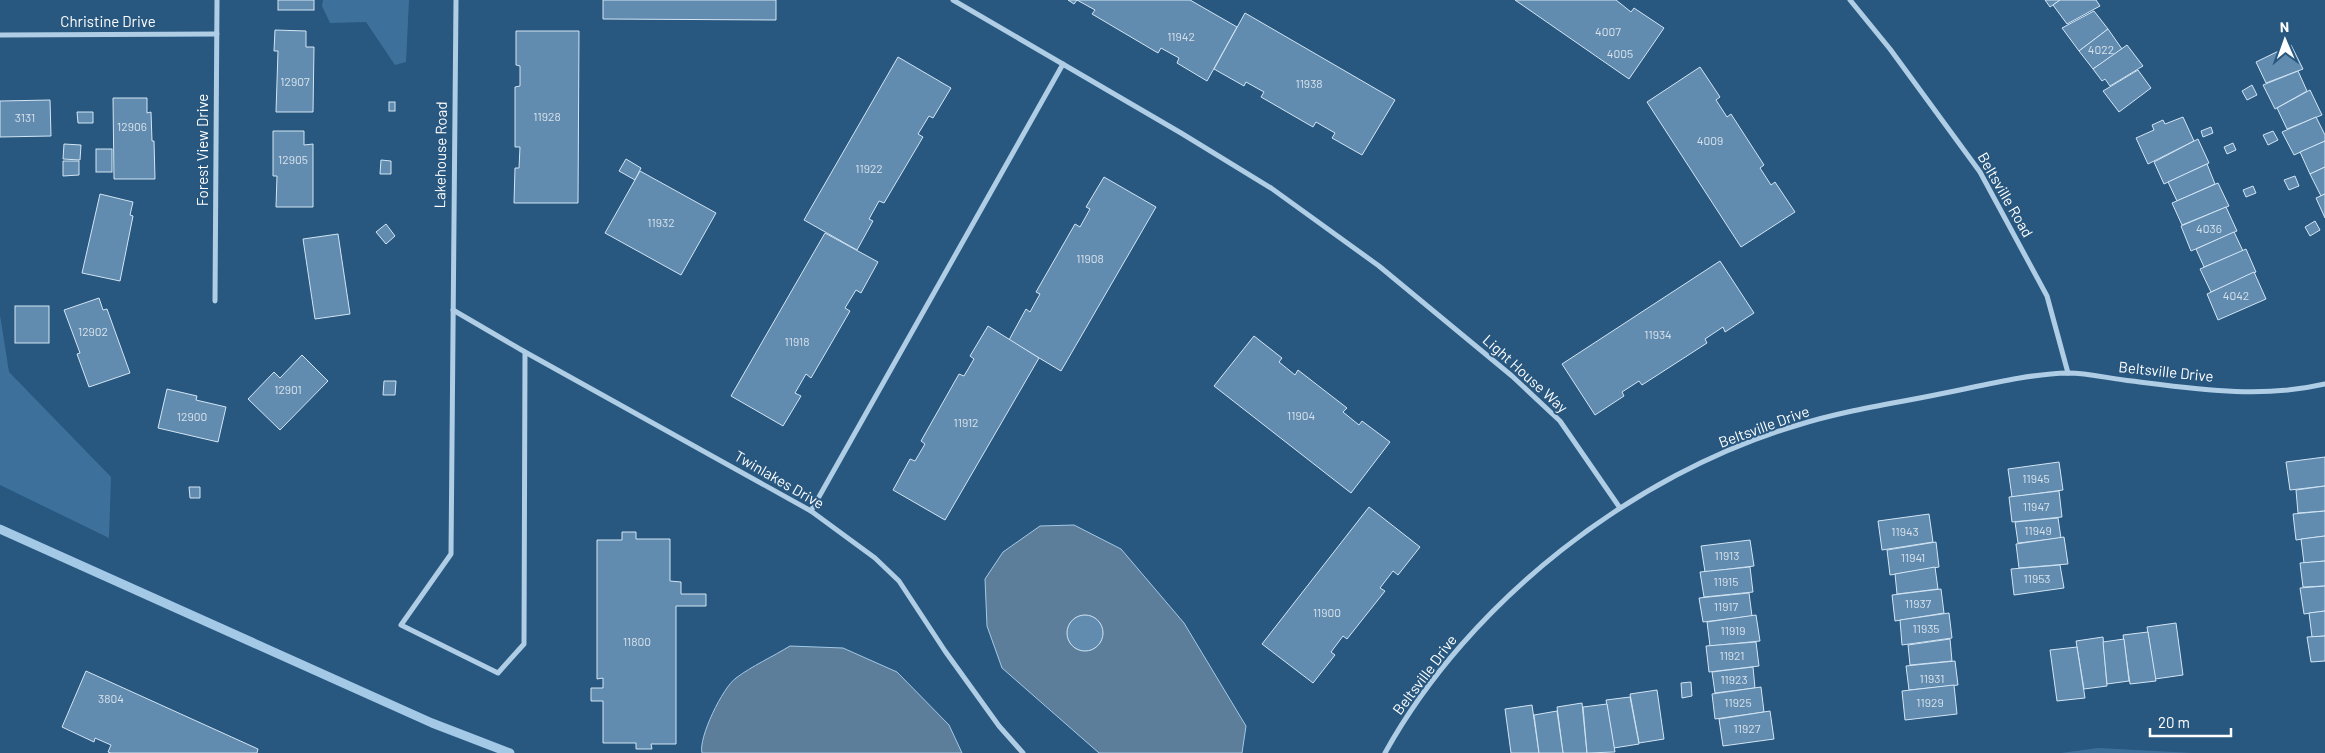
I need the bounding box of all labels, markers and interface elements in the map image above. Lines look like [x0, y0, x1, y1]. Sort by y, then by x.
street label: Christine Drive [60, 12, 156, 30]
north arrow [2260, 15, 2310, 65]
text: N [2280, 18, 2289, 35]
house number: 4007 [1595, 24, 1621, 38]
house number: 11942 [1167, 29, 1195, 43]
house number: 4022 [2088, 42, 2114, 56]
house number: 4005 [1607, 46, 1633, 60]
house number: 12907 [280, 74, 310, 88]
house number: 11938 [1295, 76, 1323, 90]
street label: Forest View Drive [193, 94, 211, 206]
street label: Lakehouse Road [430, 101, 450, 209]
house number: 11928 [533, 109, 561, 123]
house number: 3131 [15, 110, 35, 124]
house number: 12906 [117, 119, 147, 133]
house number: 4009 [1697, 133, 1723, 147]
street label: Beltsville Road [1974, 149, 2037, 240]
house number: 12905 [278, 152, 308, 166]
house number: 11922 [855, 161, 883, 175]
house number: 11932 [647, 215, 675, 229]
house number: 4036 [2196, 221, 2222, 235]
house number: 11908 [1076, 251, 1104, 265]
house number: 4042 [2223, 288, 2249, 302]
house number: 12902 [78, 324, 108, 338]
house number: 11934 [1644, 327, 1672, 341]
street label: Light House Way [1479, 330, 1572, 416]
house number: 11918 [785, 334, 809, 348]
street label: Beltsville Drive [2118, 357, 2214, 385]
house number: 12901 [274, 382, 302, 396]
street label: Beltsville Drive [1716, 401, 1812, 451]
house number: 11904 [1287, 408, 1315, 422]
house number: 12900 [177, 409, 207, 423]
house number: 11912 [953, 415, 979, 429]
street label: Twinlakes Drive [731, 446, 828, 512]
house number: 11945 [2022, 471, 2050, 485]
house number: 11947 [2023, 499, 2050, 513]
house number: 11949 [2024, 523, 2052, 537]
house number: 11943 [1891, 524, 1919, 538]
house number: 11913 [1715, 548, 1739, 562]
house number: 11941 [1901, 550, 1925, 564]
house number: 11953 [2023, 571, 2051, 585]
house number: 11915 [1714, 574, 1738, 588]
house number: 11937 [1905, 596, 1932, 610]
house number: 11917 [1714, 599, 1738, 613]
house number: 11900 [1313, 605, 1341, 619]
house number: 11935 [1912, 621, 1940, 635]
house number: 11919 [1721, 623, 1745, 637]
street label: Beltsville Drive [1388, 631, 1460, 718]
house number: 11800 [623, 634, 651, 648]
house number: 11921 [1719, 648, 1745, 662]
house number: 11931 [1920, 671, 1944, 685]
house number: 11923 [1720, 672, 1748, 686]
house number: 3804 [98, 691, 124, 705]
house number: 11925 [1724, 695, 1752, 709]
house number: 11929 [1916, 695, 1944, 709]
scale bar [2150, 706, 2231, 738]
text: 20 m [2158, 713, 2190, 731]
house number: 11927 [1734, 721, 1761, 735]

